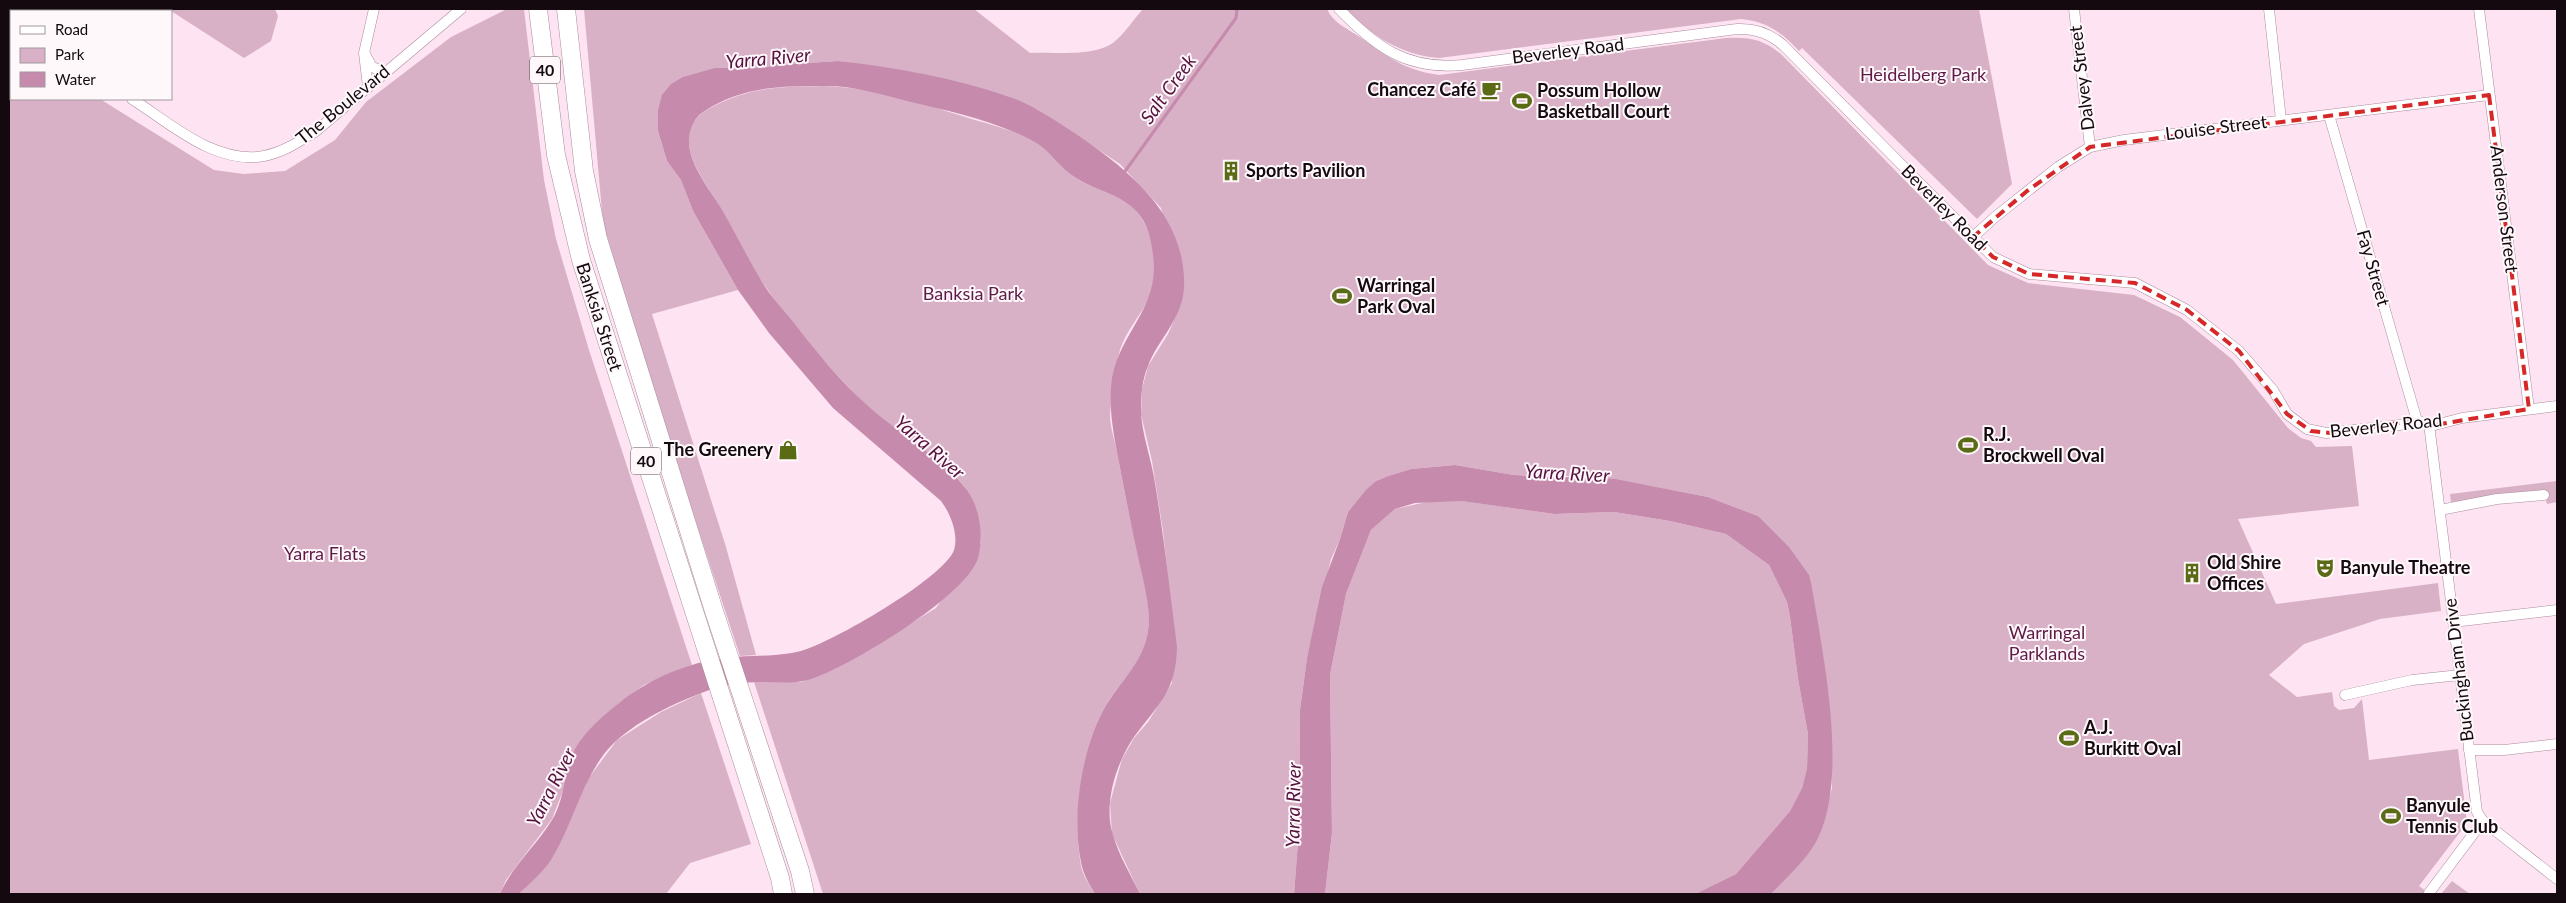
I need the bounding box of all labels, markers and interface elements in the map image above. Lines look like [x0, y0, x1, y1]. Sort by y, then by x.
legend [10, 10, 172, 100]
text: Road [55, 20, 88, 38]
street label: Dalvey Street [2064, 24, 2098, 132]
street label: Beverley Road [1511, 32, 1625, 68]
water label: Yarra River [725, 42, 812, 73]
text: Park [55, 45, 85, 63]
water label: Salt Creek [1135, 49, 1201, 128]
road number: 40 [530, 56, 560, 84]
street label: The Boulevard [291, 60, 394, 149]
park label: Heidelberg Park [1860, 63, 1987, 85]
text: Water [55, 70, 96, 88]
place label: Chancez Café [1367, 78, 1476, 100]
cafe icon: Chancez Café [1480, 79, 1502, 101]
place label: Possum Hollow Basketball Court [1537, 79, 1670, 122]
sports icon: Possum Hollow Basketball Court [1511, 90, 1533, 112]
street label: Louise Street [2164, 110, 2269, 144]
street label: Anderson Street [2486, 144, 2524, 274]
place label: Sports Pavilion [1246, 159, 1365, 181]
building icon: Sports Pavilion [1220, 160, 1242, 182]
street label: Beverley Road [1897, 160, 1992, 255]
street label: Fay Street [2353, 227, 2395, 309]
street label: Banksia Street [572, 260, 628, 374]
place label: Warringal Park Oval [1357, 274, 1435, 317]
park label: Banksia Park [923, 282, 1024, 304]
sports icon: Warringal Park Oval [1331, 285, 1353, 307]
street label: Beverley Road [2329, 408, 2443, 442]
water label: Yarra River [891, 410, 970, 484]
place label: R.J. Brockwell Oval [1983, 423, 2104, 466]
sports icon: R.J. Brockwell Oval [1957, 434, 1979, 456]
place label: The Greenery [664, 438, 773, 460]
shop icon: The Greenery [777, 439, 799, 461]
road number: 40 [631, 448, 661, 474]
water label: Yarra River [1524, 459, 1611, 486]
park label: Yarra Flats [284, 542, 366, 564]
place label: Old Shire Offices [2207, 551, 2281, 594]
place label: Banyule Theatre [2340, 556, 2471, 578]
theatre icon: Banyule Theatre [2314, 557, 2336, 579]
building icon: Old Shire Offices [2181, 562, 2203, 584]
street label: Buckingham Drive [2438, 597, 2478, 743]
park label: Warringal Parklands [2009, 621, 2085, 664]
place label: A.J. Burkitt Oval [2083, 716, 2181, 759]
sports icon: A.J. Burkitt Oval [2058, 727, 2080, 749]
water label: Yarra River [521, 743, 580, 830]
water label: Yarra River [1280, 762, 1305, 848]
place label: Banyule Tennis Club [2406, 794, 2498, 837]
sports icon: Banyule Tennis Club [2380, 805, 2402, 827]

